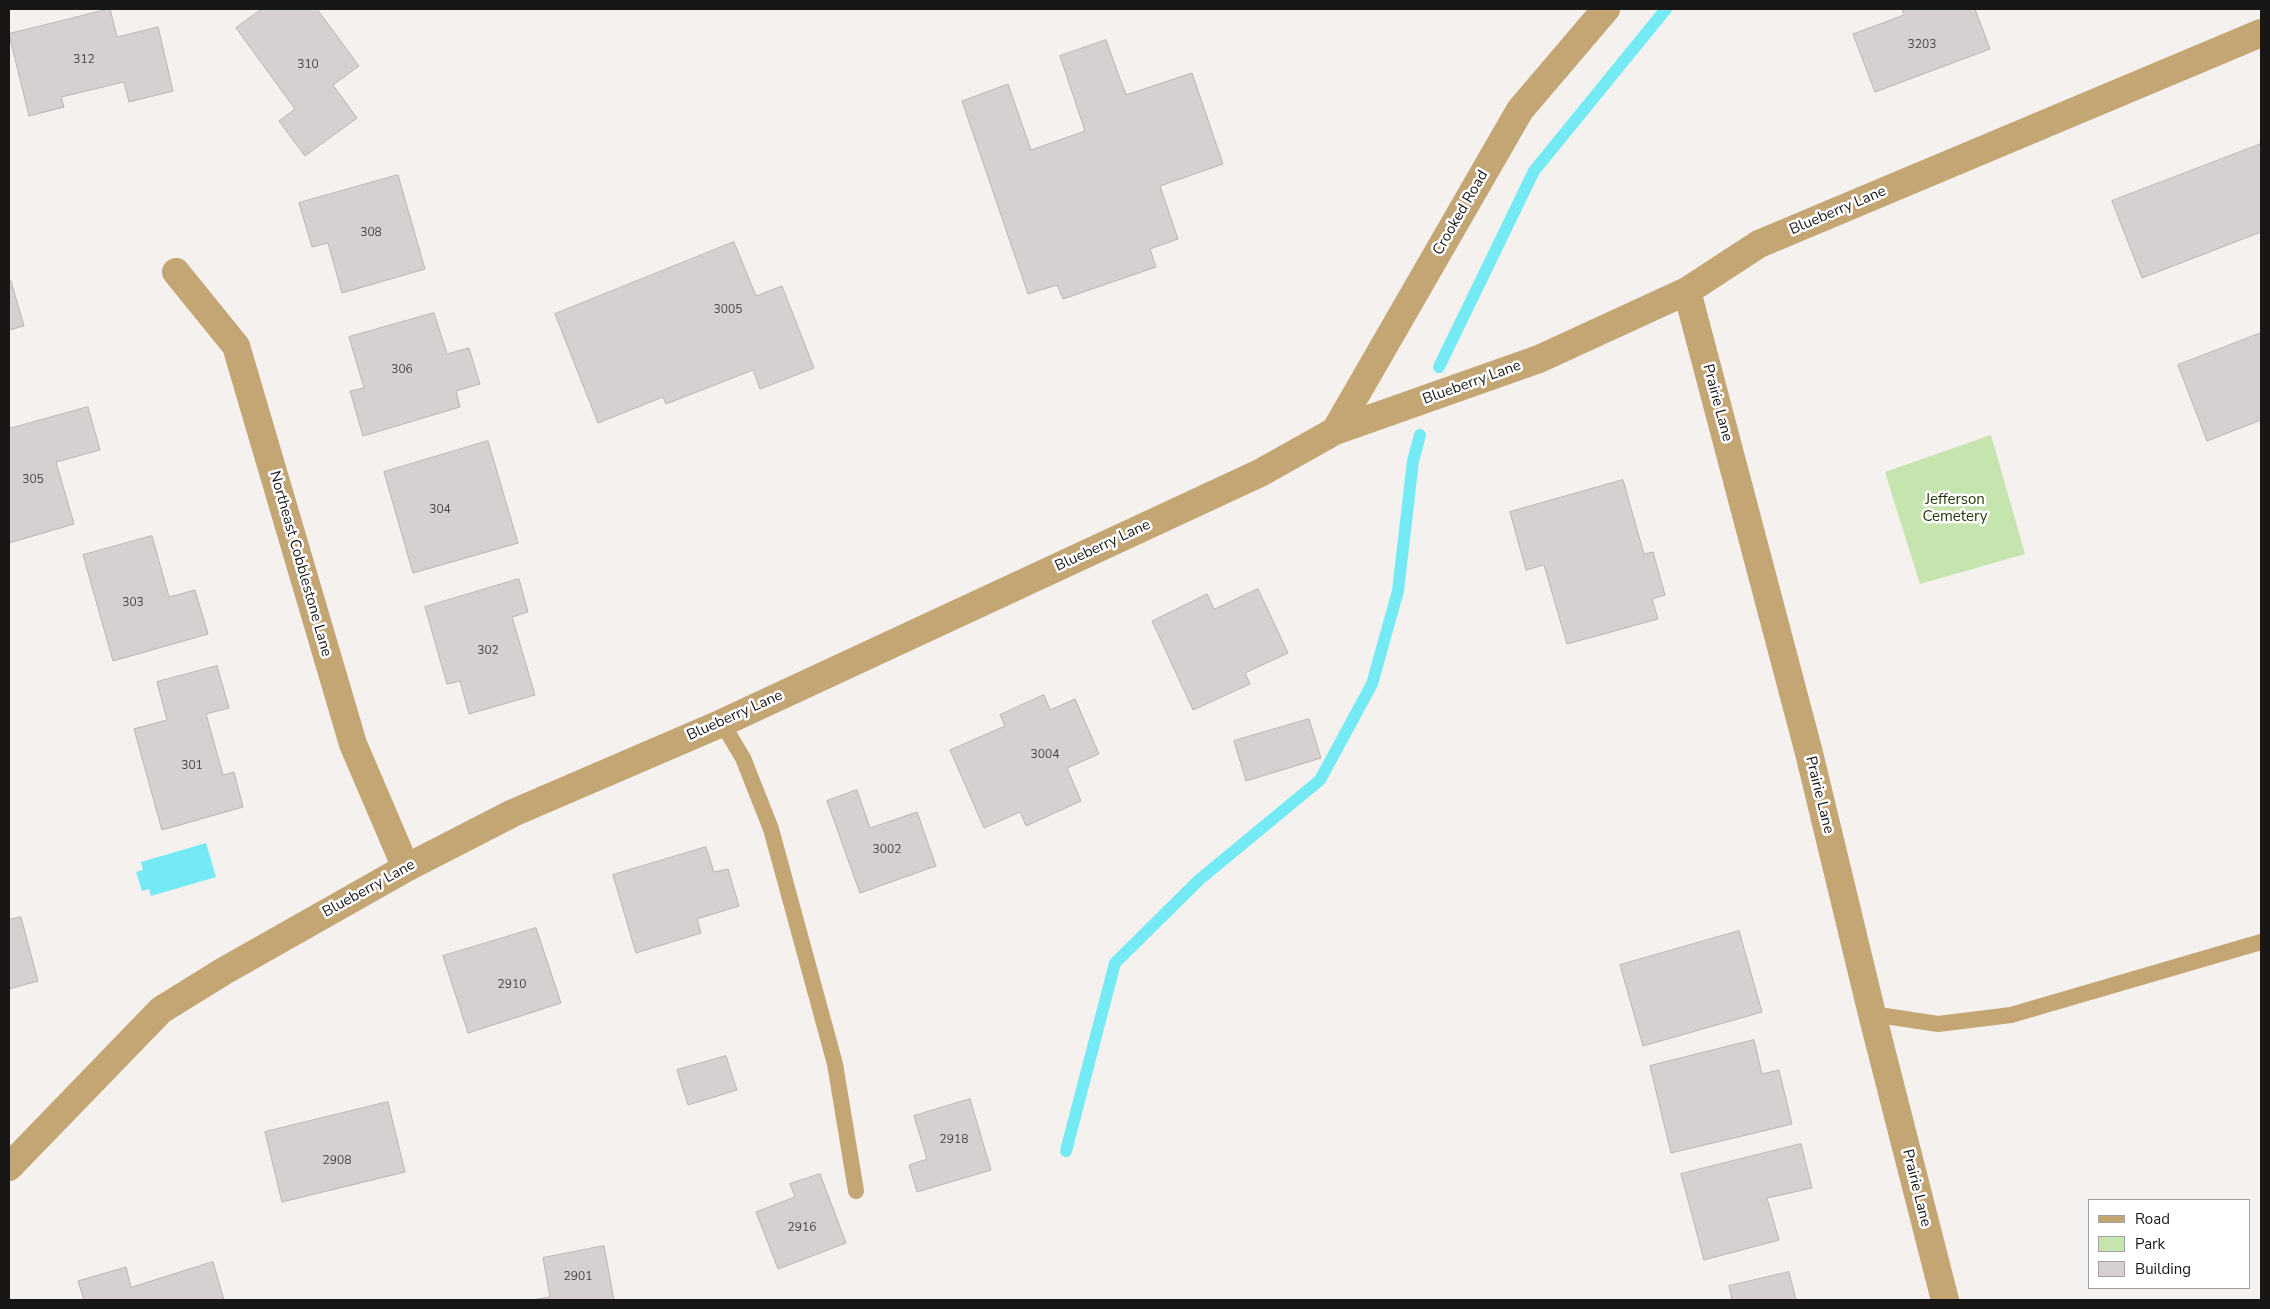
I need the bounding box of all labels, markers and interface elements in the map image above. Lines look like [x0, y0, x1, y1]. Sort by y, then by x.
house number: 3203 [1908, 38, 1936, 52]
house number: 312 [73, 53, 95, 67]
house number: 310 [297, 58, 319, 72]
street label: Crooked Road [1429, 167, 1493, 259]
street label: Blueberry Lane [1787, 183, 1889, 239]
house number: 308 [360, 226, 382, 240]
house number: 3005 [714, 303, 742, 317]
street label: Blueberry Lane [1421, 357, 1523, 409]
street label: Prairie Lane [1698, 362, 1736, 444]
house number: 306 [391, 363, 413, 377]
street label: Northeast Cobblestone Lane [265, 469, 335, 659]
house number: 305 [22, 473, 44, 487]
park label: Jefferson Cemetery [1922, 491, 1988, 526]
house number: 304 [429, 503, 451, 517]
street label: Blueberry Lane [1052, 516, 1154, 576]
house number: 303 [122, 596, 144, 610]
house number: 302 [477, 644, 499, 658]
street label: Blueberry Lane [684, 687, 786, 745]
house number: 3004 [1031, 748, 1059, 762]
street label: Prairie Lane [1801, 754, 1837, 836]
house number: 301 [181, 759, 203, 773]
house number: 3002 [873, 843, 901, 857]
street label: Blueberry Lane [320, 856, 418, 922]
house number: 2910 [498, 978, 526, 992]
house number: 2918 [940, 1133, 968, 1147]
street label: Prairie Lane [1898, 1147, 1934, 1229]
house number: 2908 [323, 1154, 351, 1168]
legend [2088, 1199, 2250, 1289]
text: Road [2135, 1209, 2170, 1229]
house number: 2916 [788, 1221, 816, 1235]
text: Park [2135, 1234, 2165, 1254]
text: Building [2135, 1259, 2191, 1279]
house number: 2901 [564, 1270, 592, 1284]

